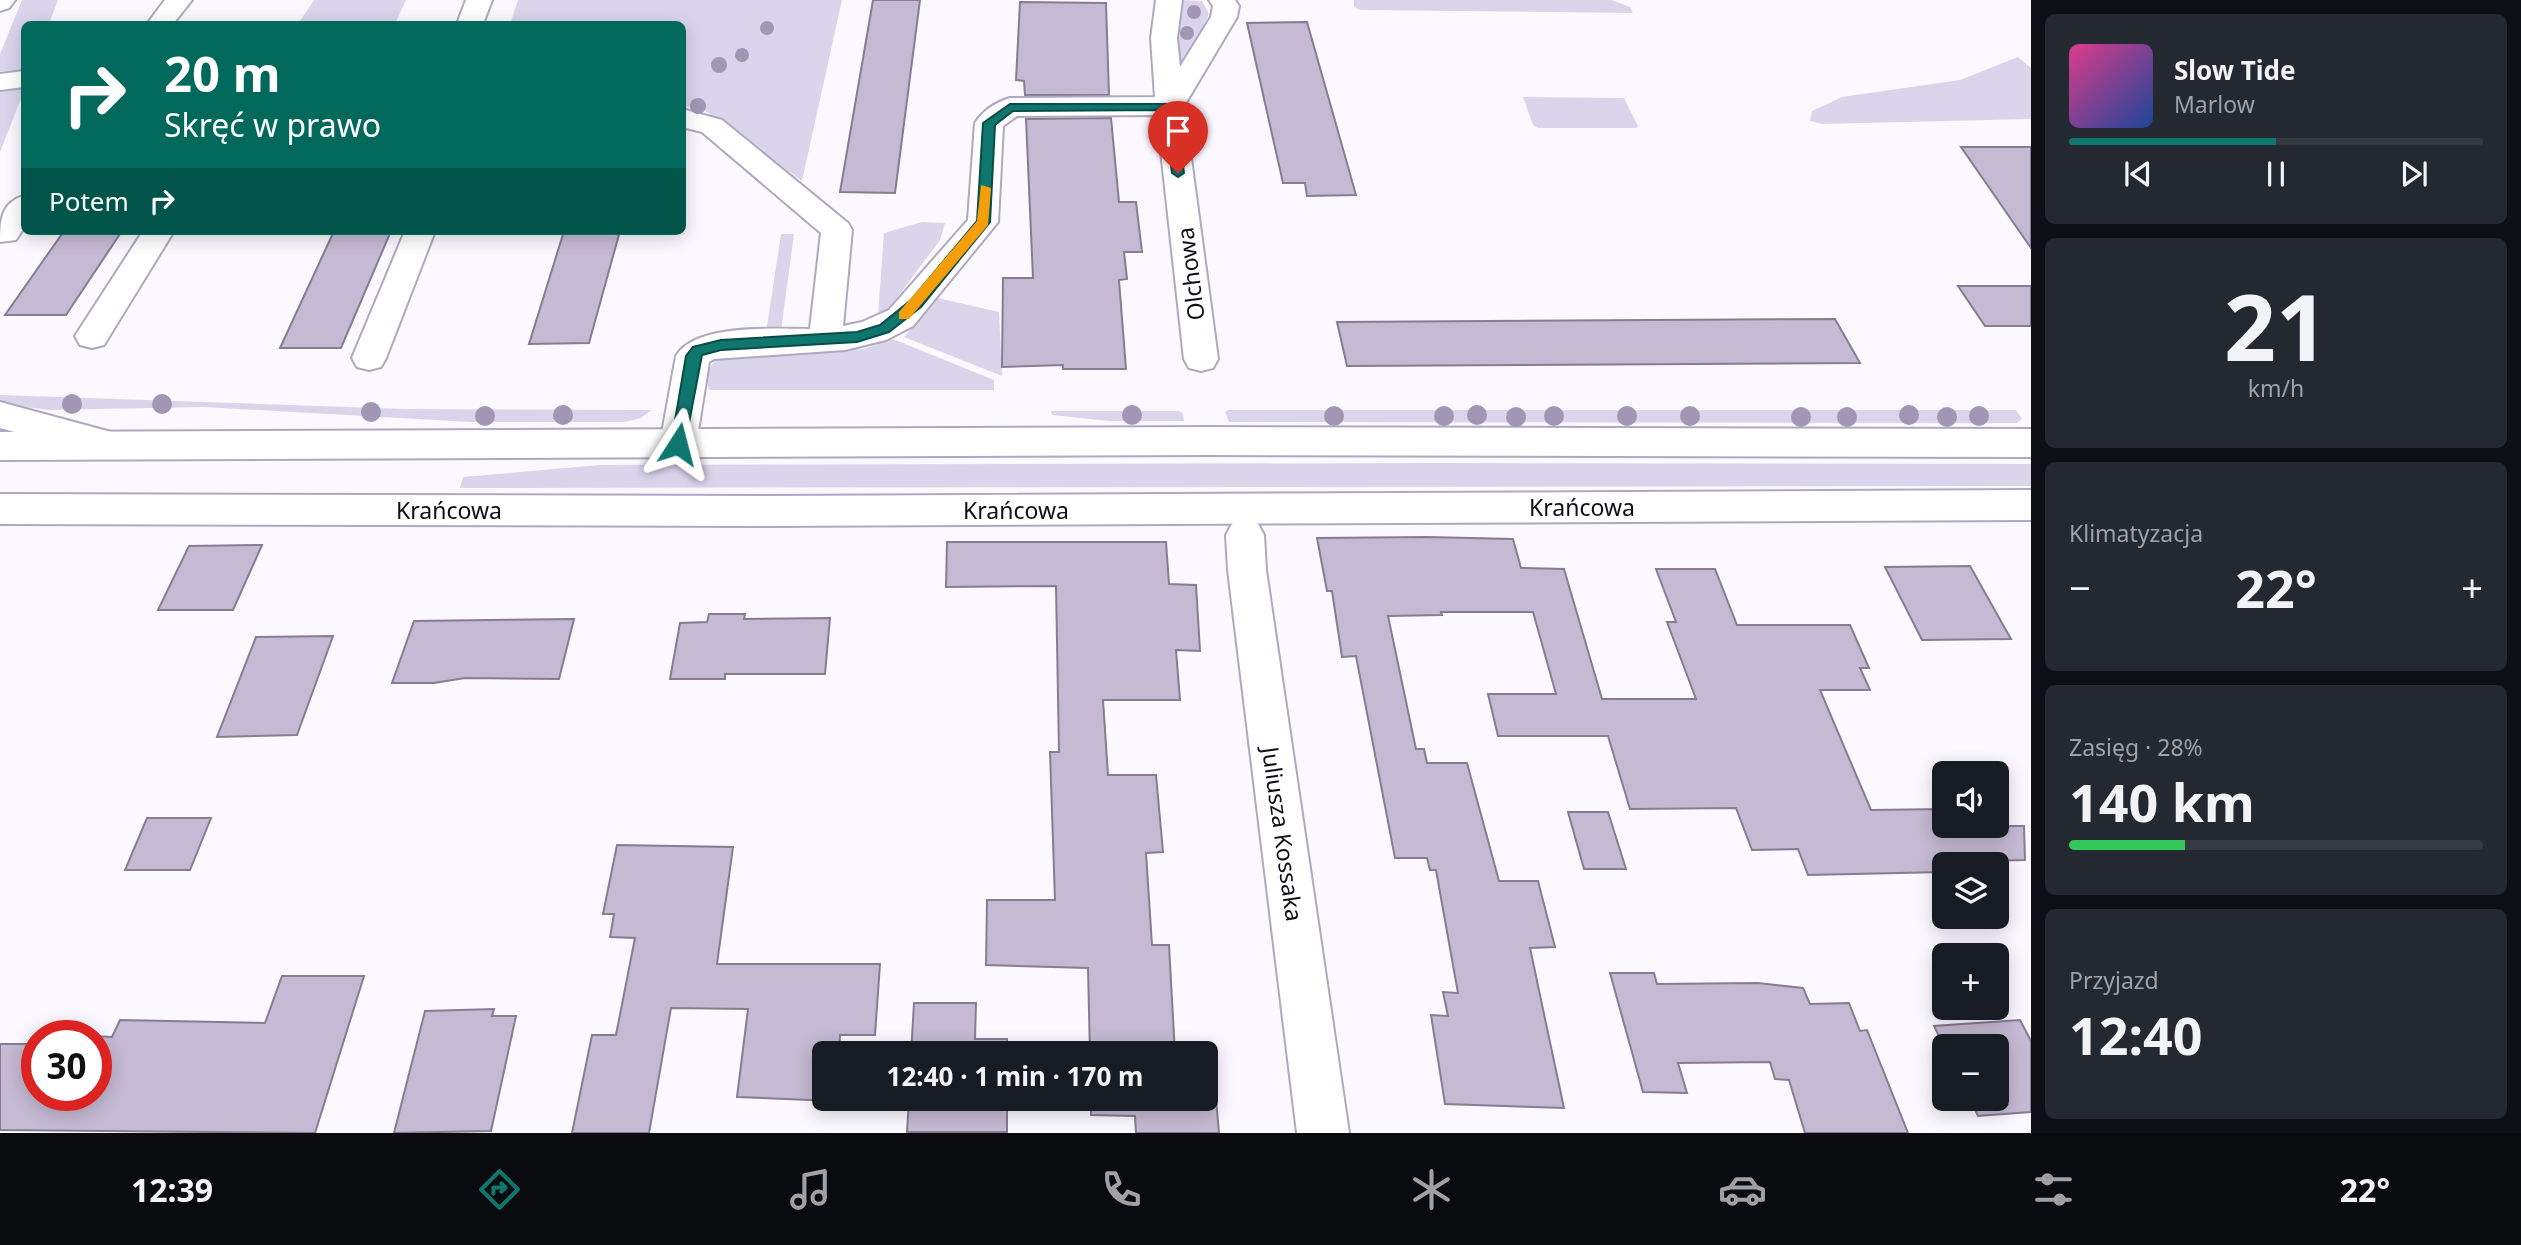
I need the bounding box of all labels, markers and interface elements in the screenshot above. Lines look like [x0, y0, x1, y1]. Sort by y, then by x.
text: 20 m [164, 40, 281, 106]
icon: right [49, 49, 140, 140]
text: Slow Tide [2174, 52, 2296, 88]
text: Marlow [2174, 88, 2255, 120]
pin [1148, 101, 1208, 173]
text: Skręć w prawo [164, 103, 381, 146]
icon: arrive [1159, 112, 1197, 150]
icon: previous [2119, 155, 2157, 193]
icon: pause [2257, 155, 2295, 193]
icon: next [2395, 155, 2433, 193]
icon: right [143, 182, 181, 220]
text: Potem [49, 183, 129, 219]
street label: Olchowa [1168, 226, 1212, 322]
text: 21 [2224, 264, 2328, 388]
text: km/h [2248, 372, 2304, 404]
position arrow [641, 407, 715, 481]
street label: Krańcowa [1529, 491, 1635, 523]
street label: Krańcowa [396, 494, 502, 526]
street label: Krańcowa [963, 494, 1069, 526]
text: Klimatyzacja [2069, 517, 2203, 549]
text: 22° [2235, 552, 2317, 623]
text: − [2069, 561, 2091, 613]
text: + [2461, 561, 2483, 613]
text: Zasięg · 28% [2069, 731, 2203, 763]
street label: Juliusza Kossaka [1255, 743, 1311, 923]
map controls [1932, 761, 2009, 1111]
button: sound [1932, 761, 2009, 838]
text: 140 km [2069, 766, 2255, 837]
button: layers [1932, 852, 2009, 929]
button: + [1932, 943, 2009, 1020]
text: Przyjazd [2069, 964, 2159, 996]
text: 12:40 [2069, 999, 2203, 1070]
speed limit sign: 30 [21, 1020, 112, 1111]
button: − [1932, 1034, 2009, 1111]
text: 12:40 · 1 min · 170 m [887, 1058, 1143, 1094]
icon: directions [475, 1165, 524, 1214]
icon: music [786, 1165, 835, 1214]
icon: phone [1097, 1165, 1146, 1214]
icon: climate [1407, 1165, 1456, 1214]
icon: car [1718, 1165, 1767, 1214]
icon: filters [2029, 1165, 2078, 1214]
text: 12:39 [131, 1168, 213, 1211]
text: 22° [2340, 1168, 2390, 1211]

